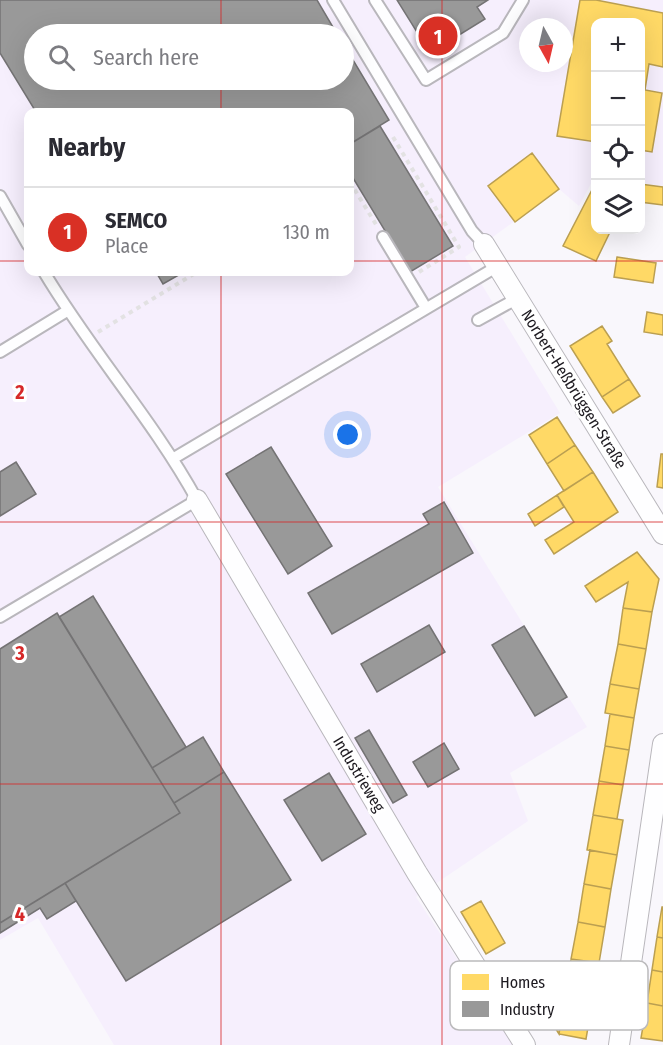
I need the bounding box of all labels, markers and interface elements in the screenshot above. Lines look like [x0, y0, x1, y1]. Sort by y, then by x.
pin: 1 [418, 14, 458, 58]
north arrow [519, 18, 573, 72]
map controls [591, 18, 645, 234]
button: + [591, 18, 645, 72]
search box [24, 24, 354, 90]
icon: search [45, 41, 78, 74]
text: Search here [93, 44, 199, 71]
button: − [591, 72, 645, 126]
button: locate [591, 126, 645, 180]
text: Nearby [48, 132, 125, 163]
button: layers [591, 180, 645, 234]
text: SEMCO [105, 207, 167, 234]
text: 1 [63, 220, 72, 244]
text: 130 m [283, 220, 330, 244]
text: Place [105, 234, 148, 258]
street label: Norbert-Heßbrüggen-Straße [517, 306, 631, 472]
text: 2 [14, 380, 25, 404]
your location [333, 420, 362, 449]
text: 3 [14, 641, 25, 665]
street label: Industrieweg [329, 733, 389, 816]
text: 4 [15, 902, 25, 926]
legend [450, 961, 648, 1030]
text: Homes [500, 973, 545, 992]
text: Industry [500, 1000, 555, 1019]

